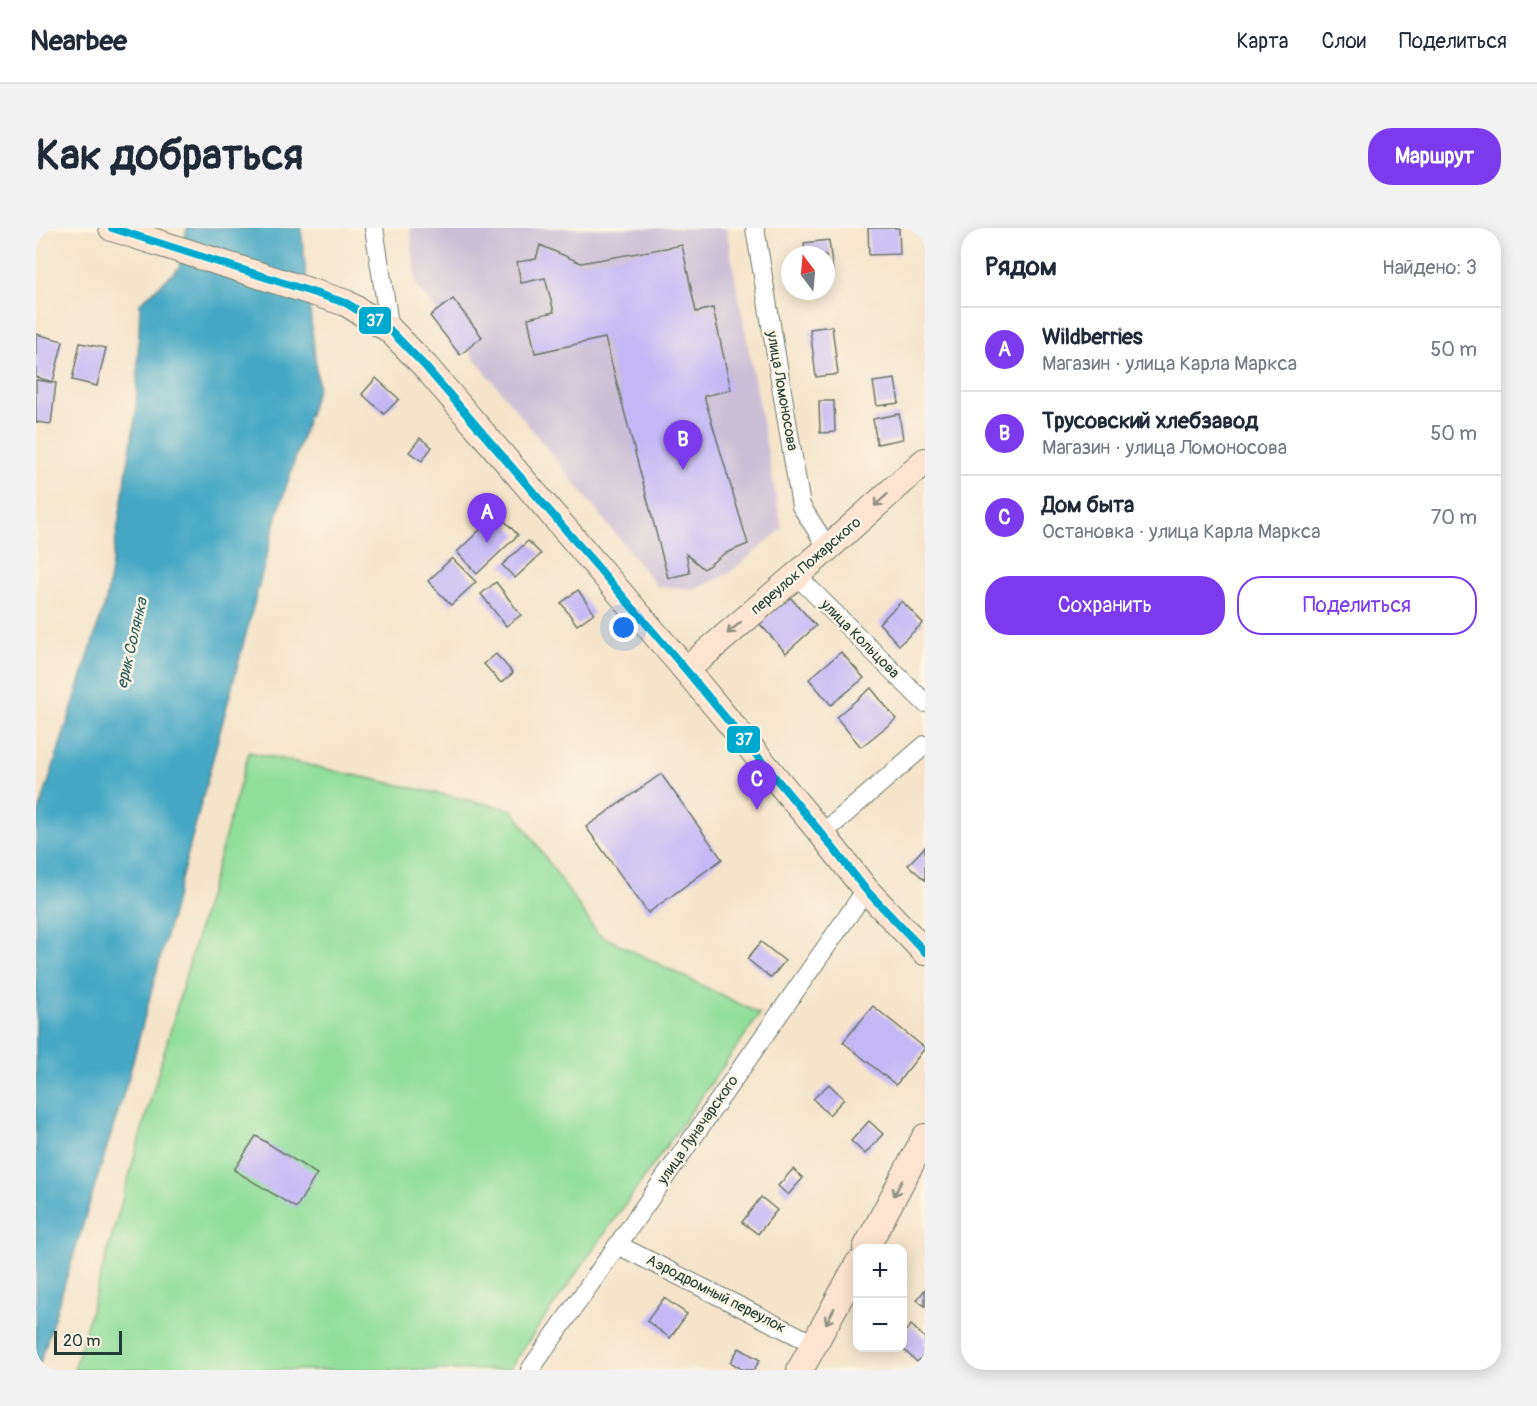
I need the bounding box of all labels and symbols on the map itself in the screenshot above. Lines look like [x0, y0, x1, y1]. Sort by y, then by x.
north arrow [781, 246, 835, 300]
line badge: 37 [358, 306, 392, 335]
text: 37 [366, 311, 384, 331]
street label: улица Ломоносова [762, 329, 802, 452]
pin: B [664, 420, 702, 470]
one-way arrow [874, 493, 889, 507]
pin: A [468, 494, 506, 543]
street label: переулок Пожарского [747, 513, 865, 619]
water label: ерик Солянка [112, 594, 152, 690]
street label: улица Кольцова [816, 595, 903, 682]
your location [609, 613, 638, 642]
one-way arrow [727, 621, 742, 635]
line badge: 37 [726, 725, 761, 754]
text: 37 [735, 730, 753, 750]
pin: C [738, 760, 776, 810]
street label: улица Луначарского [653, 1072, 743, 1189]
one-way arrow [892, 1179, 903, 1197]
street label: Аэродромный переулок [643, 1251, 789, 1338]
one-way arrow [824, 1307, 836, 1324]
scale bar [54, 1328, 122, 1356]

